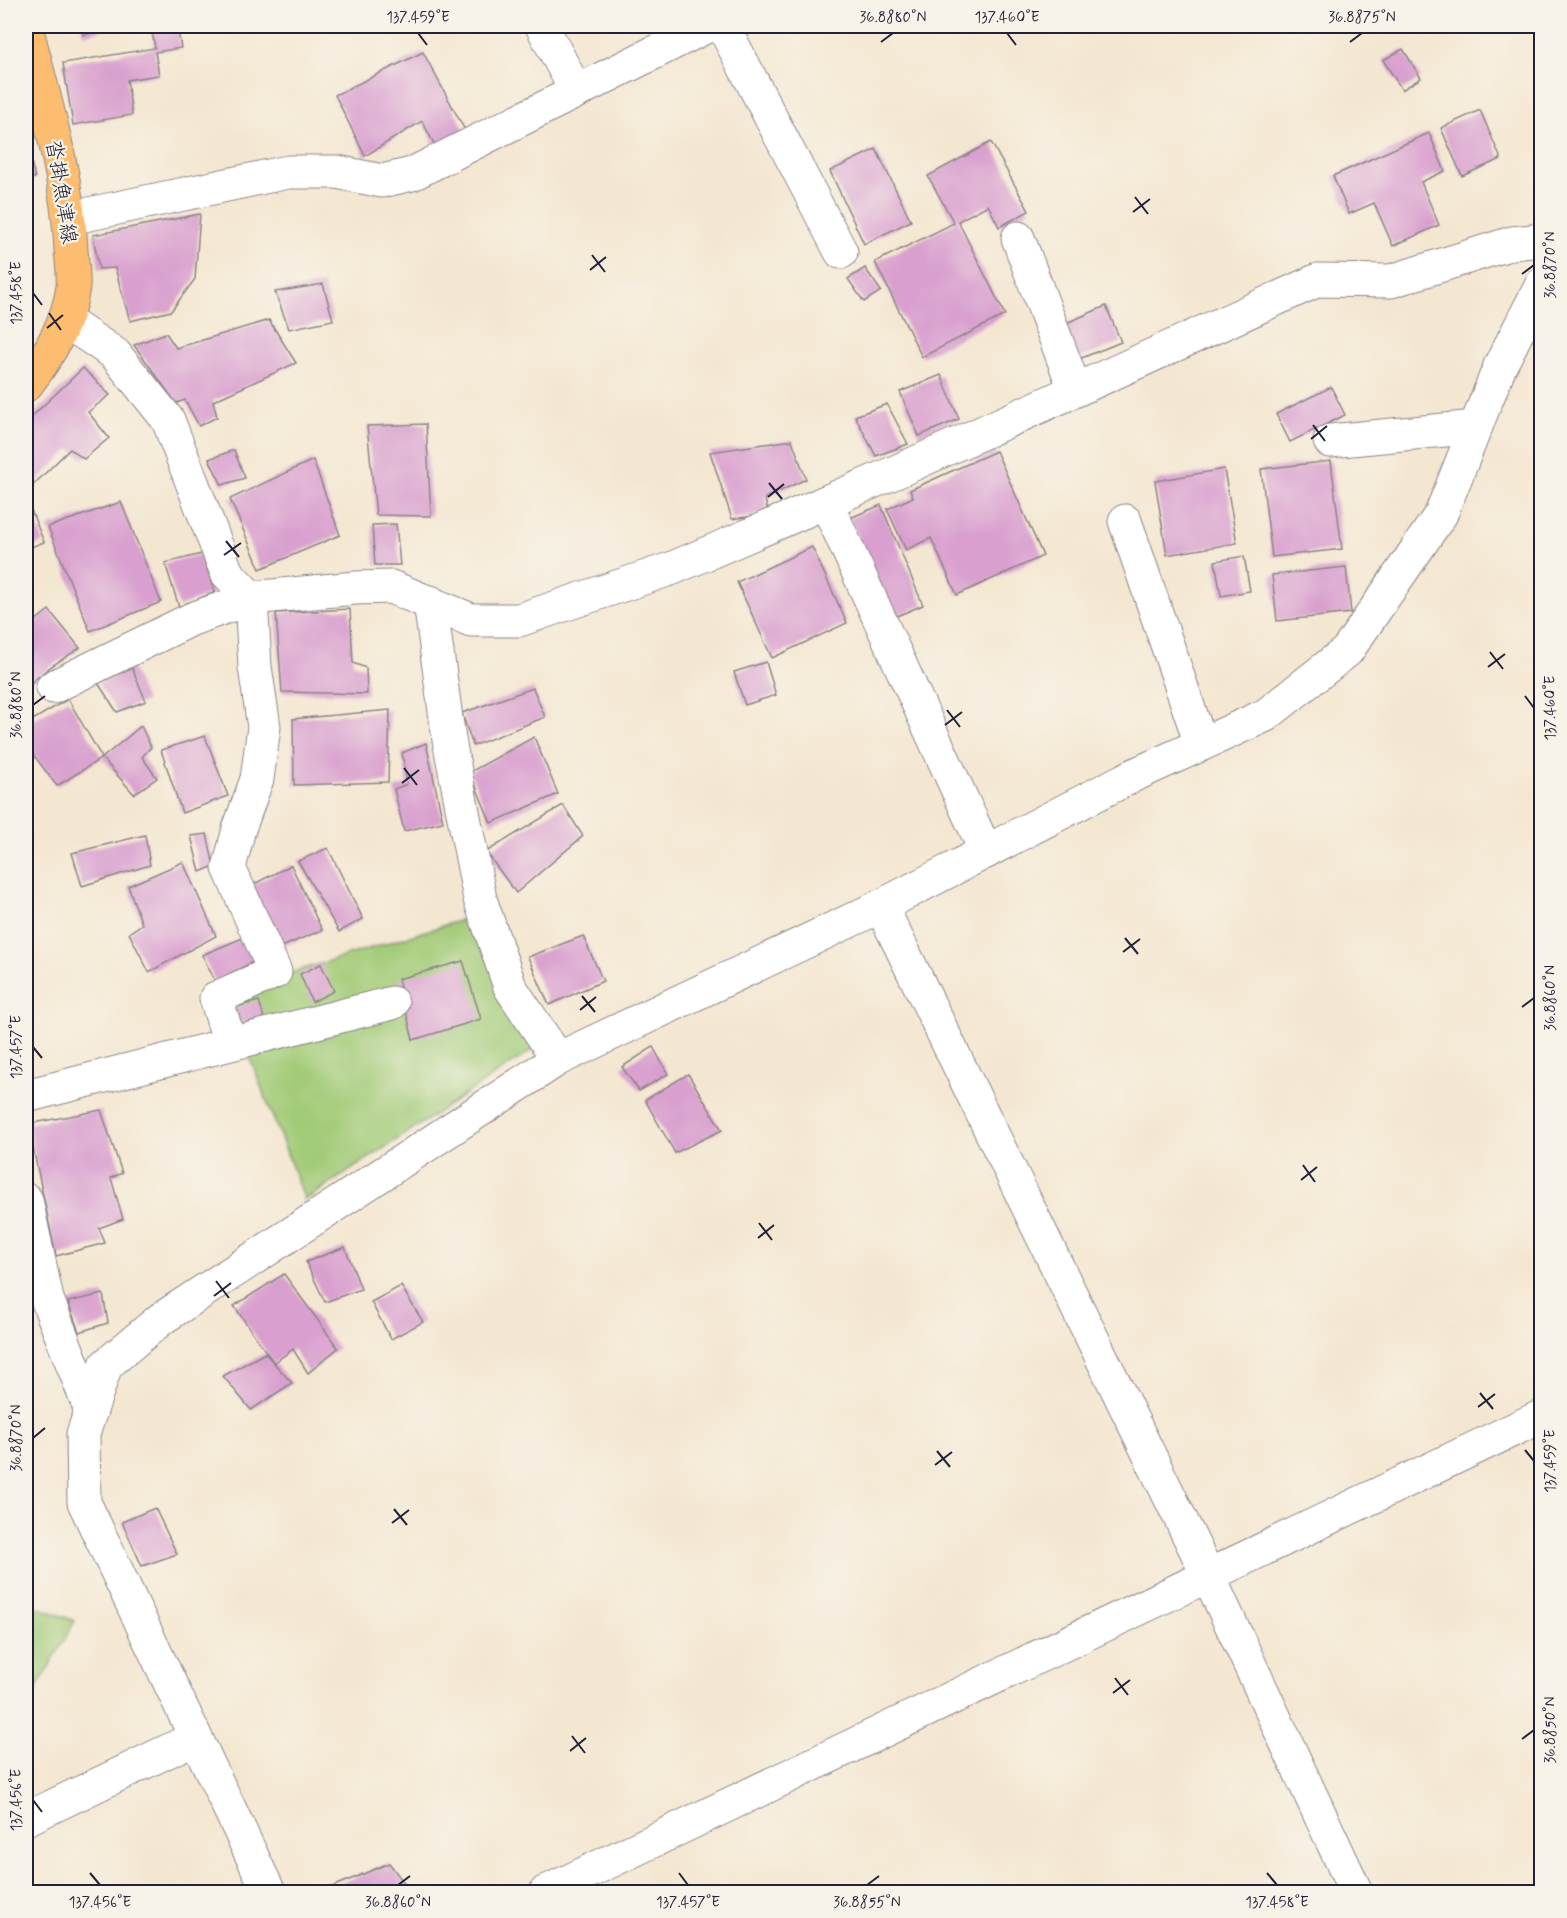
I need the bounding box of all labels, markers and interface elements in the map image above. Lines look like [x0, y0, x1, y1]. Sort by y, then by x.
text: 137.459°E [386, 8, 450, 28]
text: 36.8880°N [860, 8, 926, 28]
text: 137.460°E [975, 8, 1040, 28]
text: 36.8875°N [1328, 8, 1396, 28]
street label: 沓掛魚津線 [39, 138, 83, 246]
text: 36.8870°N [1541, 231, 1561, 299]
text: 137.458°E [7, 261, 27, 325]
text: 36.8880°N [7, 672, 27, 738]
text: 137.460°E [1541, 675, 1561, 740]
text: 36.8860°N [1541, 965, 1561, 1031]
text: 137.457°E [7, 1015, 27, 1079]
text: 36.8870°N [7, 1404, 27, 1472]
text: 137.459°E [1541, 1429, 1561, 1493]
text: 36.8850°N [1541, 1696, 1561, 1764]
text: 137.456°E [7, 1768, 27, 1831]
text: 137.456°E [69, 1893, 132, 1913]
text: 36.8860°N [365, 1893, 431, 1913]
text: 137.457°E [656, 1893, 720, 1913]
text: 36.8855°N [833, 1893, 901, 1913]
text: 137.458°E [1245, 1893, 1309, 1913]

